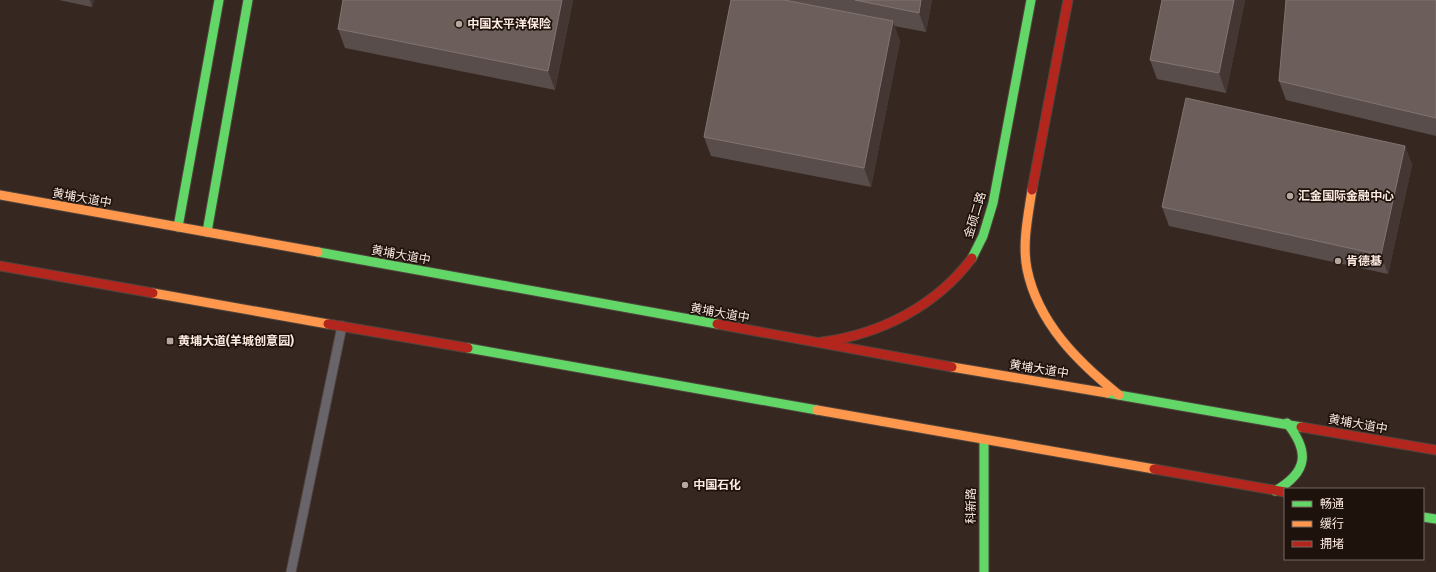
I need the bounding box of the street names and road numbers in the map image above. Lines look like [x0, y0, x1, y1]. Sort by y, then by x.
street label: 黄埔大道中 [51, 186, 113, 210]
street label: 金硕二路 [961, 190, 989, 240]
street label: 黄埔大道中 [370, 243, 432, 267]
street label: 黄埔大道中 [689, 301, 751, 325]
street label: 黄埔大道中 [1008, 357, 1070, 381]
street label: 黄埔大道中 [1327, 412, 1389, 436]
street label: 科新路 [964, 488, 978, 524]

